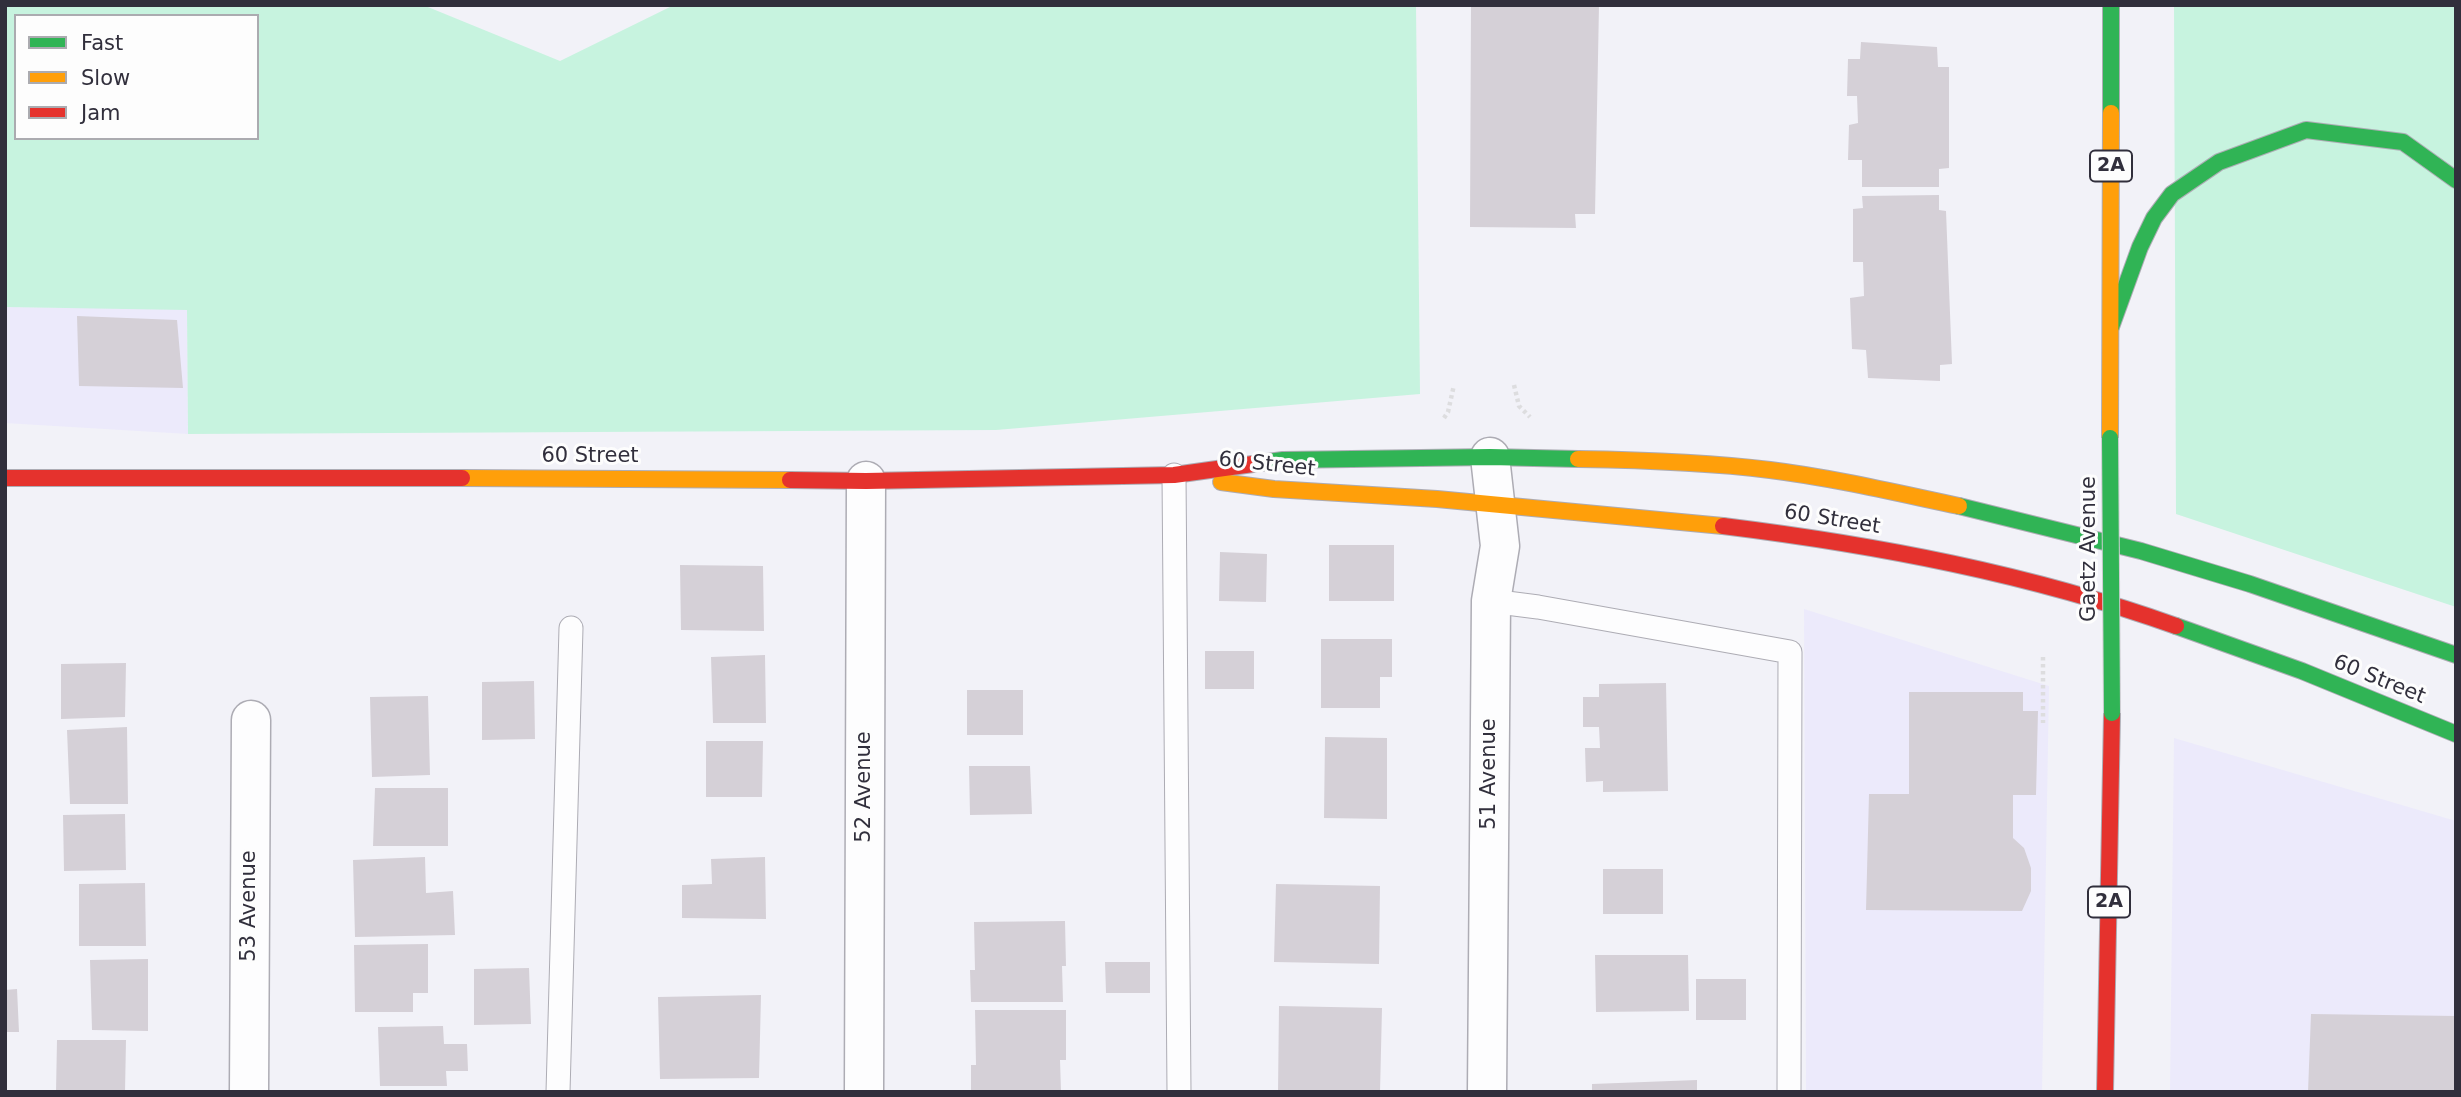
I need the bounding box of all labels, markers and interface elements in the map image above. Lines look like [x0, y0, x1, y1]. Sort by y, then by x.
legend [14, 14, 259, 140]
text: Fast [81, 31, 123, 55]
text: Slow [81, 66, 130, 90]
text: Jam [81, 101, 121, 125]
road number: 2A [2090, 150, 2132, 182]
street label: 60 Street [541, 444, 639, 470]
street label: 60 Street [1217, 447, 1317, 483]
street label: Gaetz Avenue [2077, 476, 2103, 622]
street label: 60 Street [1782, 500, 1882, 540]
street label: 60 Street [2329, 650, 2429, 710]
street label: 51 Avenue [1477, 718, 1503, 830]
street label: 52 Avenue [852, 731, 878, 843]
street label: 53 Avenue [237, 850, 263, 962]
road number: 2A [2088, 887, 2130, 918]

